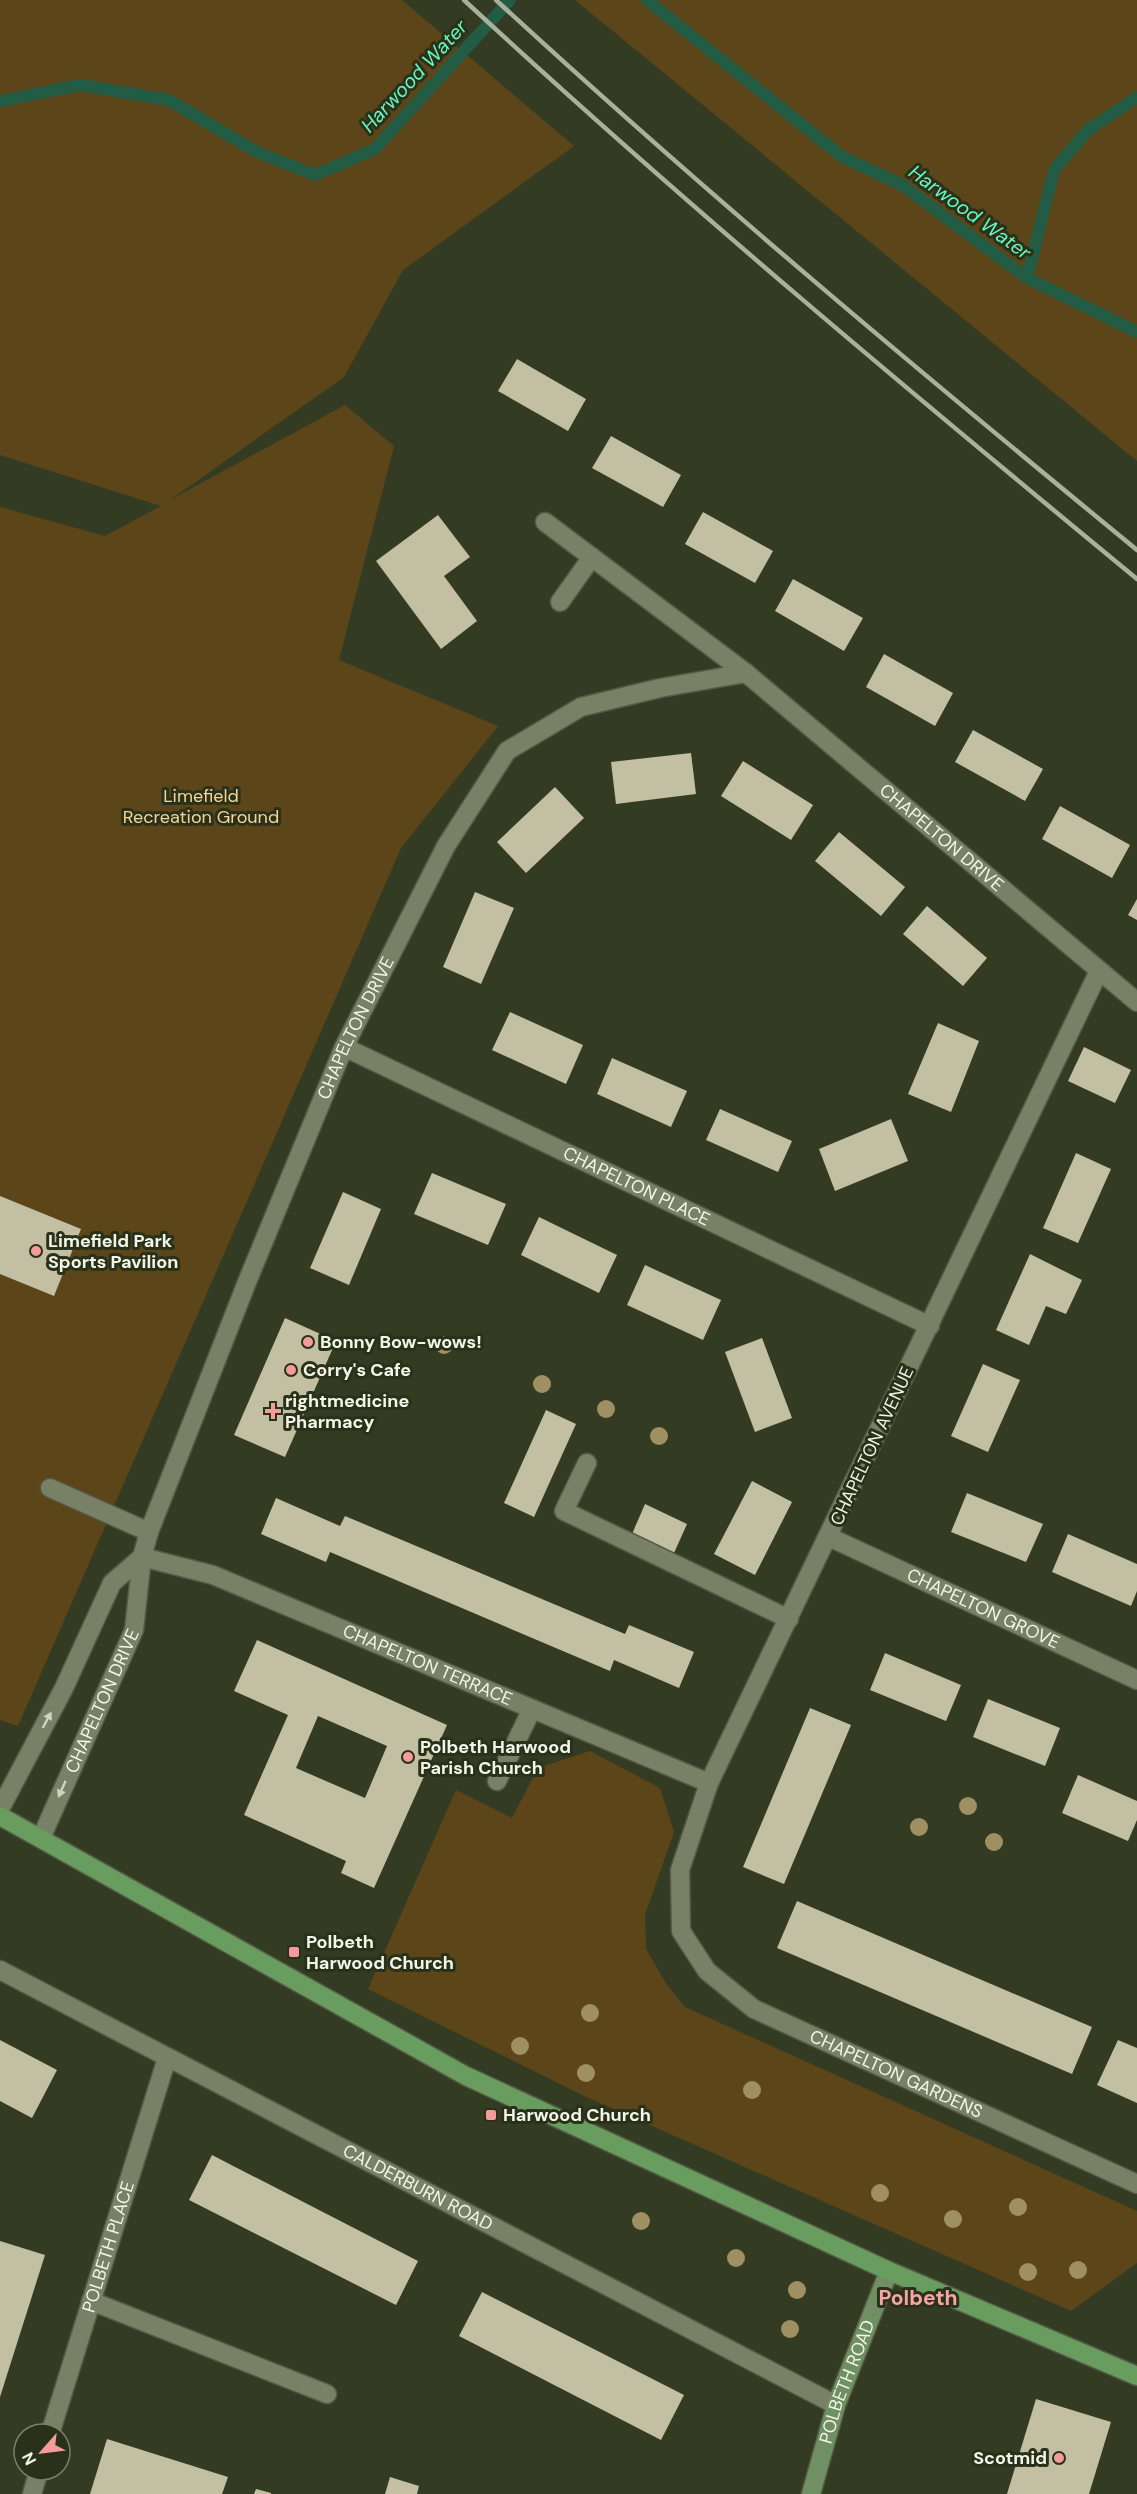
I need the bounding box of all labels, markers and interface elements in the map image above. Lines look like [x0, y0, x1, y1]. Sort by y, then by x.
water label: Harwood Water [355, 14, 473, 138]
water label: Harwood Water [904, 159, 1037, 265]
street label: CHAPELTON DRIVE [874, 778, 1009, 897]
park label: Limefield Recreation Ground [123, 784, 279, 829]
street label: CHAPELTON DRIVE [312, 953, 400, 1103]
street label: CHAPELTON PLACE [559, 1141, 714, 1232]
place label: Limefield Park Sports Pavilion [48, 1229, 178, 1274]
marker: Limefield Park Sports Pavilion [29, 1244, 43, 1258]
place label: Bonny Bow-wows! [320, 1330, 482, 1354]
marker: Bonny Bow-wows! [301, 1335, 315, 1349]
place label: Corry's Cafe [303, 1358, 411, 1382]
marker: Corry's Cafe [284, 1363, 298, 1377]
street label: CHAPELTON AVENUE [825, 1363, 919, 1529]
place label: rightmedicine Pharmacy [285, 1389, 409, 1434]
marker: rightmedicine Pharmacy [266, 1404, 280, 1418]
street label: CHAPELTON GROVE [903, 1563, 1063, 1654]
street label: CHAPELTON TERRACE [339, 1619, 516, 1711]
street label: CHAPELTON DRIVE [60, 1625, 145, 1777]
one-way arrow [42, 1712, 52, 1729]
place label: Polbeth Harwood Parish Church [420, 1735, 571, 1780]
marker: Polbeth Harwood Parish Church [401, 1750, 415, 1764]
one-way arrow [57, 1780, 67, 1798]
place label: Polbeth Harwood Church [306, 1930, 454, 1975]
marker: Polbeth Harwood Church [287, 1945, 301, 1959]
street label: CHAPELTON GARDENS [806, 2024, 987, 2124]
place label: Harwood Church [503, 2103, 651, 2127]
marker: Harwood Church [484, 2108, 498, 2122]
street label: CALDERBURN ROAD [339, 2138, 497, 2236]
street label: POLBETH PLACE [77, 2178, 140, 2316]
district label: Polbeth [878, 2284, 958, 2312]
street label: POLBETH ROAD [814, 2316, 880, 2446]
north arrow [12, 2422, 72, 2482]
place label: Scotmid [973, 2446, 1047, 2470]
text: N [17, 2449, 41, 2469]
marker: Scotmid [1052, 2451, 1066, 2465]

